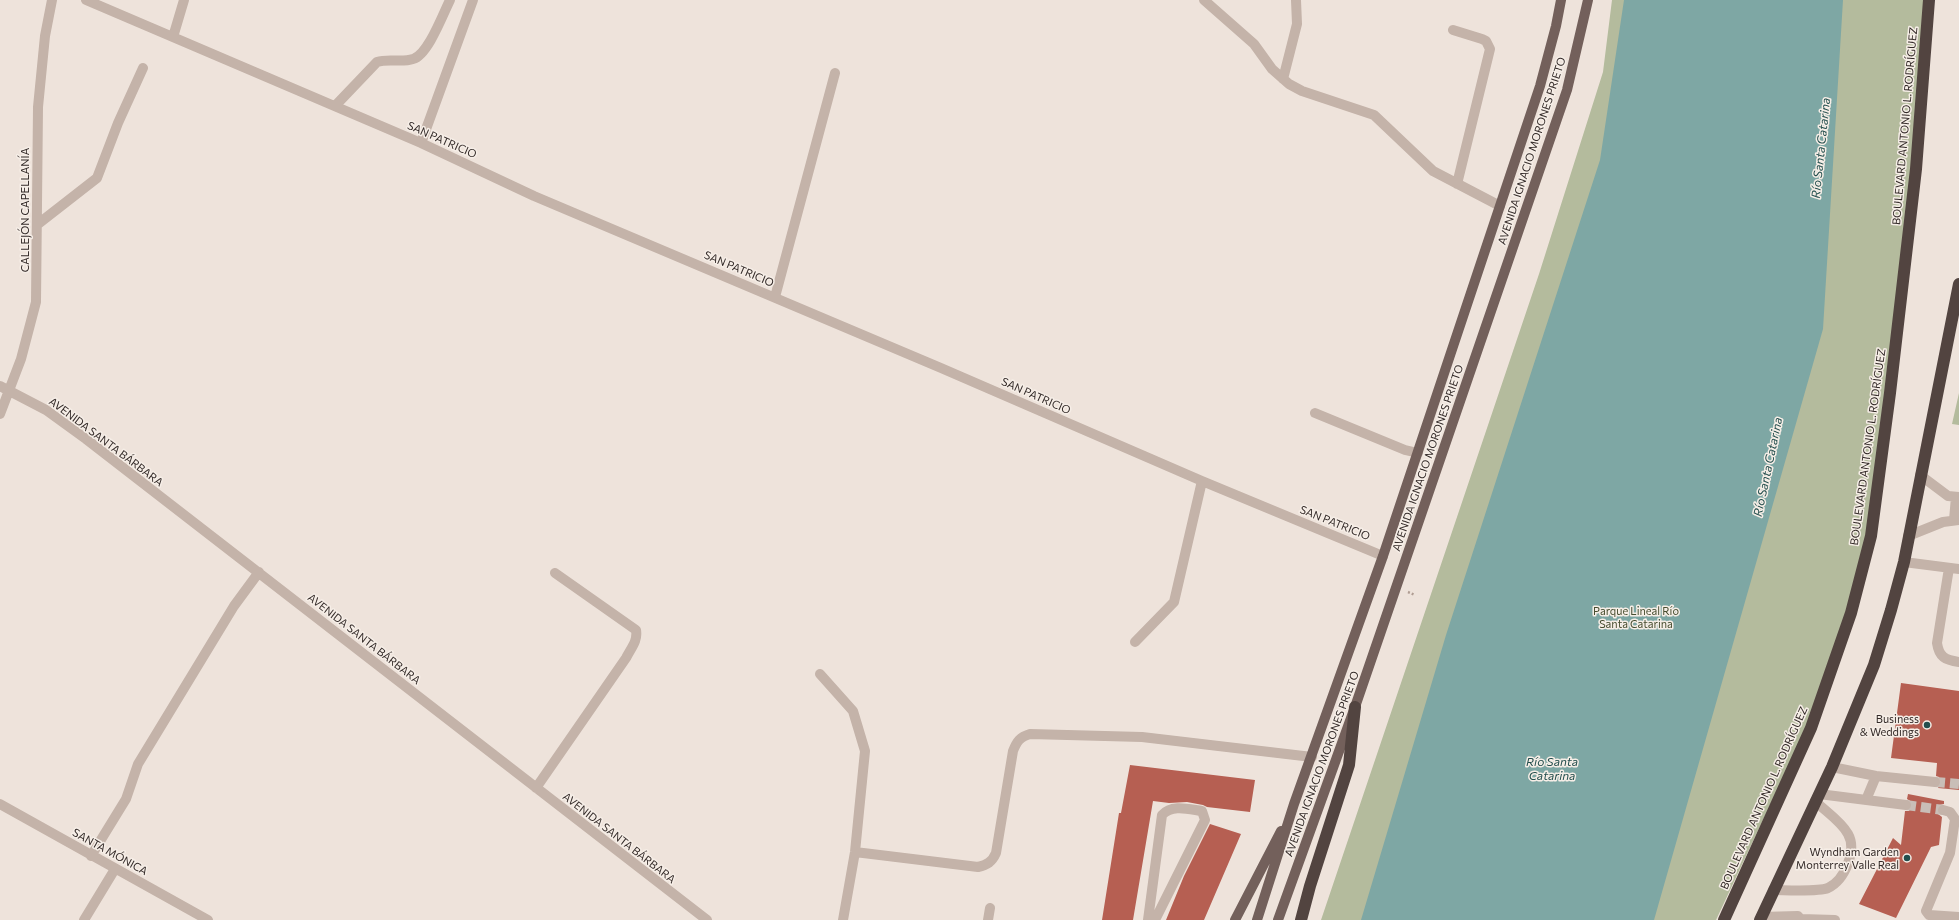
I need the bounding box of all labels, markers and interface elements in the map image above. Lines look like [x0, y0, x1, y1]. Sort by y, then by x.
street label: BOULEVARD ANTONIO L. RODRÍGUEZ [1890, 26, 1920, 226]
street label: AVENIDA IGNACIO MORONES PRIETO [1495, 55, 1569, 247]
water label: Río Santa Catarina [1809, 97, 1833, 199]
street label: SAN PATRICIO [405, 119, 479, 161]
street label: CALLEJÓN CAPELLANÍA [18, 148, 32, 272]
street label: SAN PATRICIO [702, 248, 776, 290]
street label: BOULEVARD ANTONIO L. RODRÍGUEZ [1848, 348, 1888, 546]
street label: AVENIDA IGNACIO MORONES PRIETO [1390, 363, 1466, 553]
street label: SAN PATRICIO [999, 375, 1073, 417]
street label: AVENIDA SANTA BÁRBARA [46, 395, 166, 489]
water label: Río Santa Catarina [1750, 416, 1786, 518]
street label: SAN PATRICIO [1298, 503, 1372, 543]
street label: AVENIDA SANTA BÁRBARA [305, 591, 423, 687]
park label: Parque Lineal Río Santa Catarina [1593, 604, 1679, 630]
street label: AVENIDA IGNACIO MORONES PRIETO [1282, 669, 1362, 859]
street label: BOULEVARD ANTONIO L. RODRÍGUEZ [1718, 705, 1810, 891]
place label: Business & Weddings [1860, 712, 1919, 738]
marker: Business & Weddings [1922, 720, 1932, 730]
water label: Río Santa Catarina [1526, 755, 1578, 783]
street label: AVENIDA SANTA BÁRBARA [560, 790, 678, 886]
street label: SANTA MÓNICA [70, 826, 150, 878]
place label: Wyndham Garden Monterrey Valle Real [1796, 845, 1899, 871]
marker: Wyndham Garden Monterrey Valle Real [1902, 853, 1912, 863]

